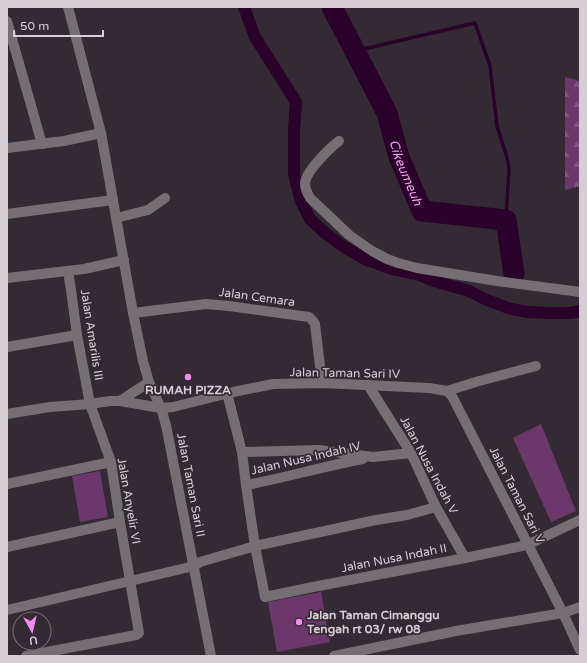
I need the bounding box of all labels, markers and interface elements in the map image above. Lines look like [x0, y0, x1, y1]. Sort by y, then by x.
scale bar [14, 12, 103, 38]
text: 50 m [20, 19, 49, 33]
water label: Cikeumeuh [386, 138, 426, 209]
street label: Jalan Cemara [218, 285, 296, 309]
street label: Jalan Amarilis III [78, 289, 106, 381]
street label: Jalan Taman Sari IV [290, 365, 401, 381]
marker: RUMAH PIZZA [183, 372, 193, 382]
place label: RUMAH PIZZA [145, 383, 231, 397]
street label: Jalan Nusa Indah V [397, 414, 461, 517]
street label: Jalan Taman Sari II [174, 432, 208, 538]
street label: Jalan Nusa Indah IV [250, 438, 363, 477]
street label: Jalan Taman Sari V [486, 444, 548, 546]
street label: Jalan Anyelir VI [115, 457, 143, 545]
street label: Jalan Nusa Indah II [340, 541, 448, 575]
place label: Jalan Taman Cimanggu Tengah rt 03/ rw 08 [306, 608, 440, 637]
north arrow [12, 611, 52, 651]
marker: Jalan Taman Cimanggu Tengah rt 03/ rw 08 [294, 617, 304, 627]
text: U [28, 633, 38, 647]

